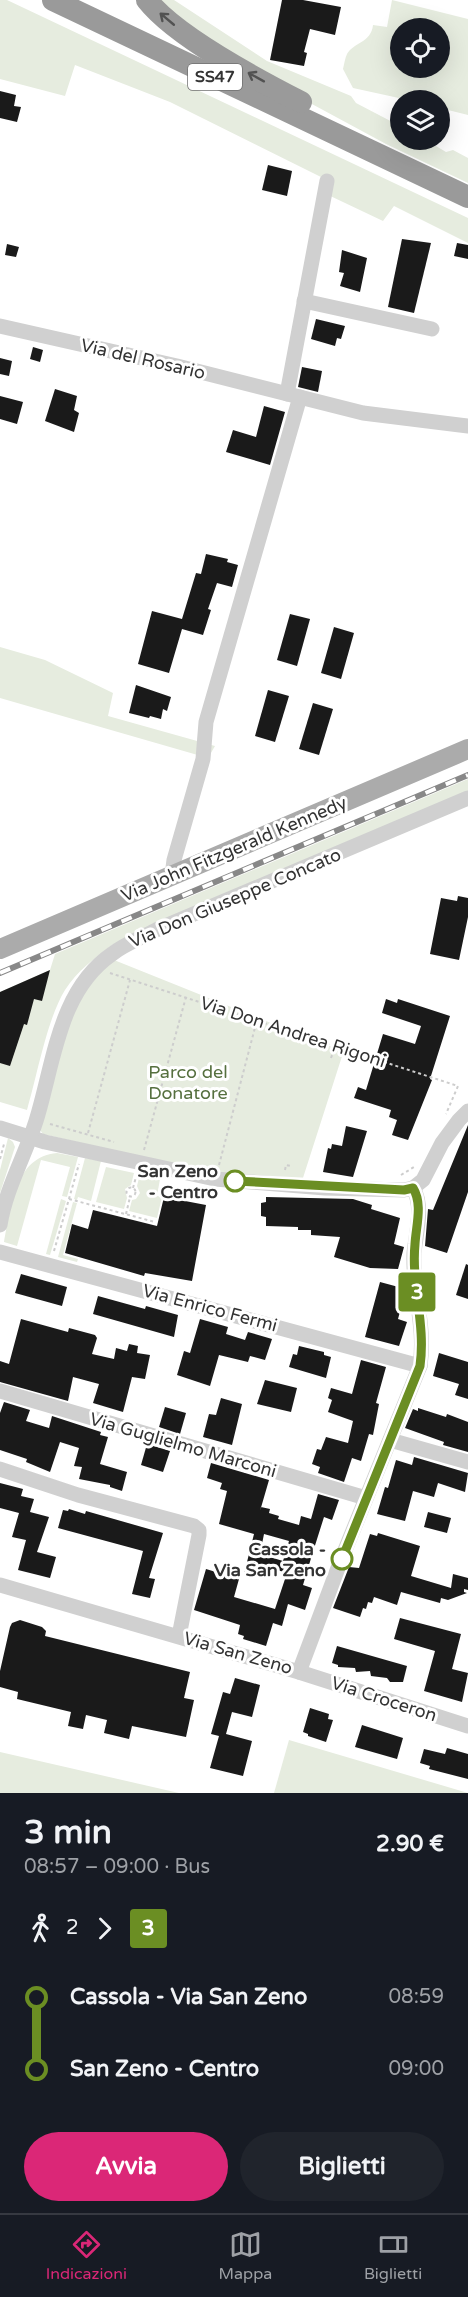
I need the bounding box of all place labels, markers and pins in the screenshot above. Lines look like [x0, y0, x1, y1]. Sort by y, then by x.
place label: San Zeno - Centro [138, 1160, 218, 1203]
marker: San Zeno - Centro [224, 1170, 246, 1192]
place label: Cassola - Via San Zeno [214, 1538, 326, 1581]
marker: Cassola - Via San Zeno [331, 1548, 353, 1570]

